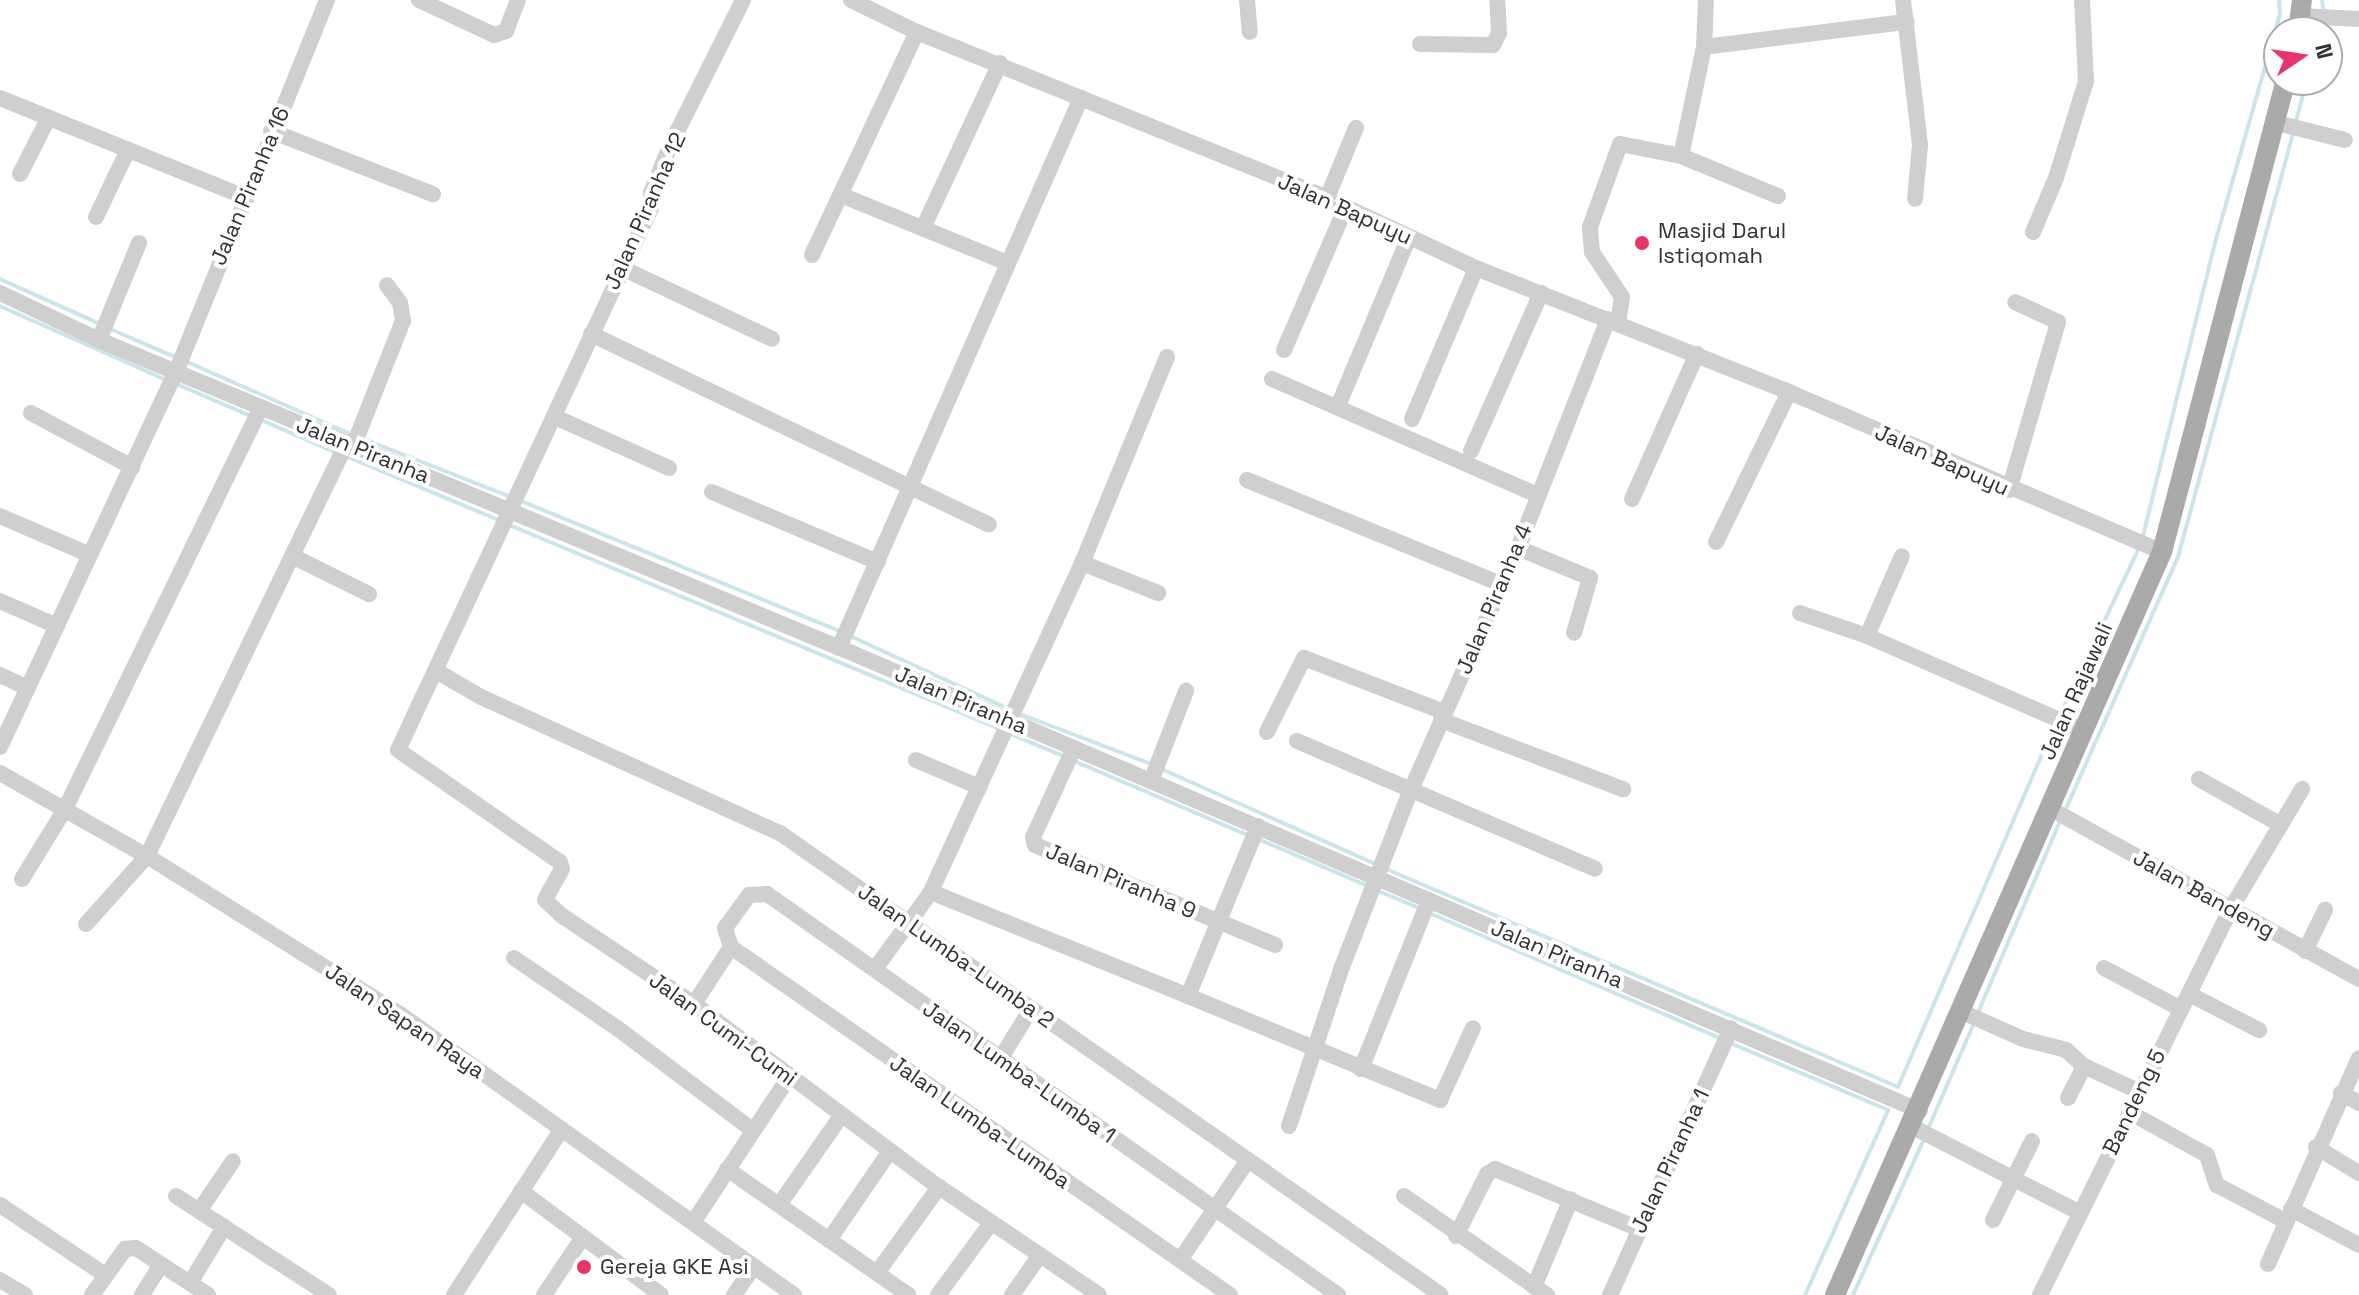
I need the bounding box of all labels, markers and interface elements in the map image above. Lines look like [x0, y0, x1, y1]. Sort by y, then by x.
north arrow [2263, 16, 2343, 96]
text: N [2309, 41, 2340, 61]
street label: Jalan Piranha 16 [205, 103, 295, 269]
street label: Jalan Piranha 12 [599, 128, 691, 294]
street label: Jalan Bapuyu [1274, 168, 1416, 250]
place label: Masjid Darul Istiqomah [1658, 217, 1786, 268]
marker: Masjid Darul Istiqomah [1633, 234, 1651, 252]
street label: Jalan Piranha [293, 411, 433, 489]
street label: Jalan Bapuyu [1871, 419, 2013, 501]
street label: Jalan Piranha 4 [1450, 520, 1538, 678]
street label: Jalan Rajawali [2034, 618, 2118, 764]
street label: Jalan Piranha [891, 660, 1031, 740]
street label: Jalan Piranha 9 [1042, 838, 1200, 924]
street label: Jalan Bandeng [2129, 844, 2279, 944]
street label: Jalan Lumba-Lumba 2 [853, 878, 1059, 1034]
street label: Jalan Piranha [1487, 914, 1627, 994]
street label: Jalan Sapan Raya [320, 958, 490, 1084]
street label: Jalan Cumi-Cumi [644, 967, 802, 1091]
street label: Jalan Lumba-Lumba 1 [918, 995, 1120, 1149]
street label: Bandeng 5 [2097, 1045, 2171, 1159]
street label: Jalan Lumba-Lumba [885, 1050, 1075, 1194]
street label: Jalan Piranha 1 [1625, 1085, 1715, 1237]
place label: Gereja GKE Asi [600, 1254, 749, 1280]
marker: Gereja GKE Asi [575, 1258, 593, 1276]

